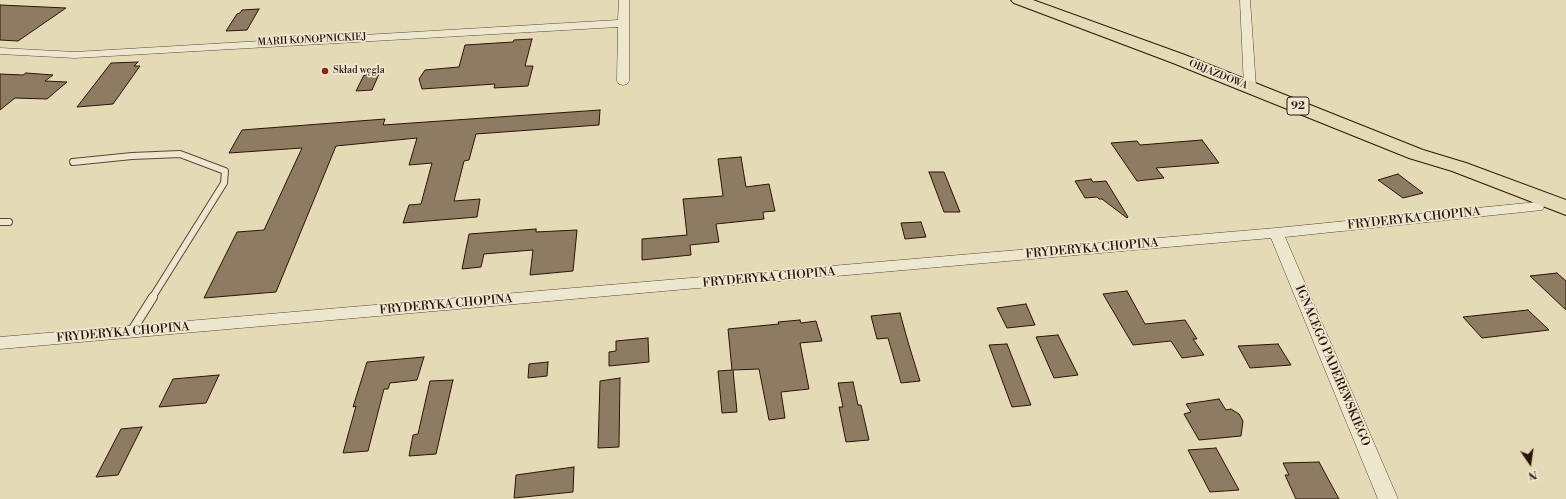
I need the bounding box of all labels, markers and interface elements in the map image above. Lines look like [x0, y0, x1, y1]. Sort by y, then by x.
street label: MARII KONOPNICKIEJ [257, 31, 367, 49]
street label: OBJAZDOWA [1187, 58, 1249, 92]
place label: Skład węgla [333, 65, 385, 77]
marker: Skład węgla [320, 66, 330, 76]
road number: 92 [1287, 97, 1309, 115]
street label: FRYDERYKA CHOPINA [1347, 205, 1481, 233]
street label: FRYDERYKA CHOPINA [1025, 236, 1159, 262]
street label: FRYDERYKA CHOPINA [702, 265, 836, 291]
street label: IGNACEGO PADEREWSKIEGO [1291, 283, 1373, 449]
street label: FRYDERYKA CHOPINA [379, 292, 513, 318]
street label: FRYDERYKA CHOPINA [56, 320, 190, 346]
north arrow [1510, 443, 1550, 483]
text: N [1527, 467, 1539, 482]

